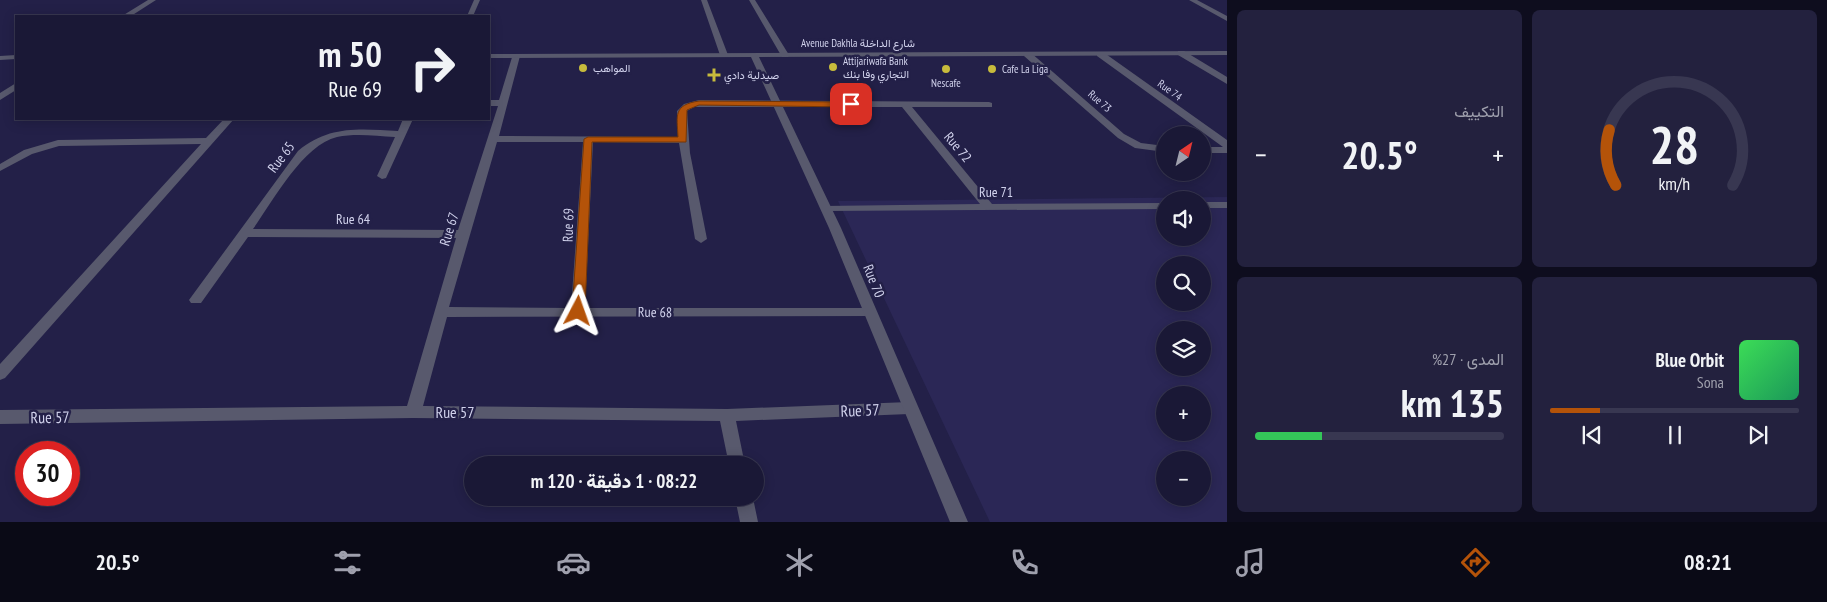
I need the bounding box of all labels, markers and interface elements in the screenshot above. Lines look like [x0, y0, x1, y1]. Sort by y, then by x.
text: 50 m [318, 31, 382, 77]
icon: right [400, 35, 465, 100]
street label: Avenue Dakhla شارع الداخلة [801, 36, 915, 51]
place label: Attijariwafa Bank التجاري وفا بنك [843, 54, 909, 84]
place label: المواهب [593, 61, 630, 75]
marker: Attijariwafa Bank التجاري وفا بنك [827, 61, 839, 73]
marker: المواهب [577, 62, 589, 74]
place label: Cafe La Liga [1002, 62, 1048, 76]
marker: Nescafe [940, 63, 952, 75]
marker: Cafe La Liga [986, 63, 998, 75]
place label: صيدلية دادي [724, 68, 779, 85]
marker: صيدلية دادي [708, 69, 720, 81]
text: Rue 69 [328, 75, 382, 103]
place label: Nescafe [931, 76, 961, 90]
street label: Rue 74 [1155, 76, 1185, 104]
pin [830, 83, 872, 125]
street label: Rue 73 [1085, 87, 1115, 115]
icon: arrive [837, 90, 865, 118]
text: التكييف [1454, 101, 1504, 121]
text: 28 [1650, 111, 1699, 178]
north arrow [1156, 126, 1211, 181]
map controls [1156, 126, 1211, 506]
street label: Rue 72 [940, 128, 976, 166]
text: 20.5° [1341, 130, 1418, 179]
text: − [1255, 136, 1267, 173]
text: + [1492, 136, 1504, 173]
street label: Rue 65 [264, 138, 298, 176]
text: km/h [1659, 172, 1690, 195]
street label: Rue 71 [979, 183, 1013, 201]
button: sound [1156, 191, 1211, 246]
street label: Rue 69 [558, 208, 578, 242]
street label: Rue 64 [336, 210, 371, 228]
street label: Rue 67 [435, 210, 463, 248]
button: search [1156, 256, 1211, 311]
street label: Rue 70 [859, 262, 889, 300]
position arrow [551, 284, 603, 336]
street label: Rue 68 [638, 303, 672, 321]
button: layers [1156, 321, 1211, 376]
text: Blue Orbit [1656, 348, 1724, 372]
text: المدى · 27% [1432, 349, 1504, 369]
text: Sona [1697, 372, 1724, 392]
text: 135 km [1401, 378, 1504, 427]
button: + [1156, 386, 1211, 441]
street label: Rue 57 [840, 399, 880, 421]
street label: Rue 57 [435, 402, 475, 422]
street label: Rue 57 [30, 407, 70, 427]
icon: previous [1578, 421, 1606, 449]
icon: pause [1661, 421, 1689, 449]
icon: next [1744, 421, 1772, 449]
speed limit sign: 30 [15, 441, 80, 506]
button: − [1156, 451, 1211, 506]
text: 08:22 · 1 دقيقة · 120 m [531, 469, 697, 493]
icon: filters [330, 545, 365, 580]
icon: car [556, 545, 591, 580]
icon: climate [782, 545, 817, 580]
icon: phone [1007, 545, 1042, 580]
icon: music [1233, 545, 1268, 580]
icon: directions [1458, 545, 1493, 580]
text: 20.5° [95, 548, 140, 576]
text: 08:21 [1684, 548, 1732, 576]

